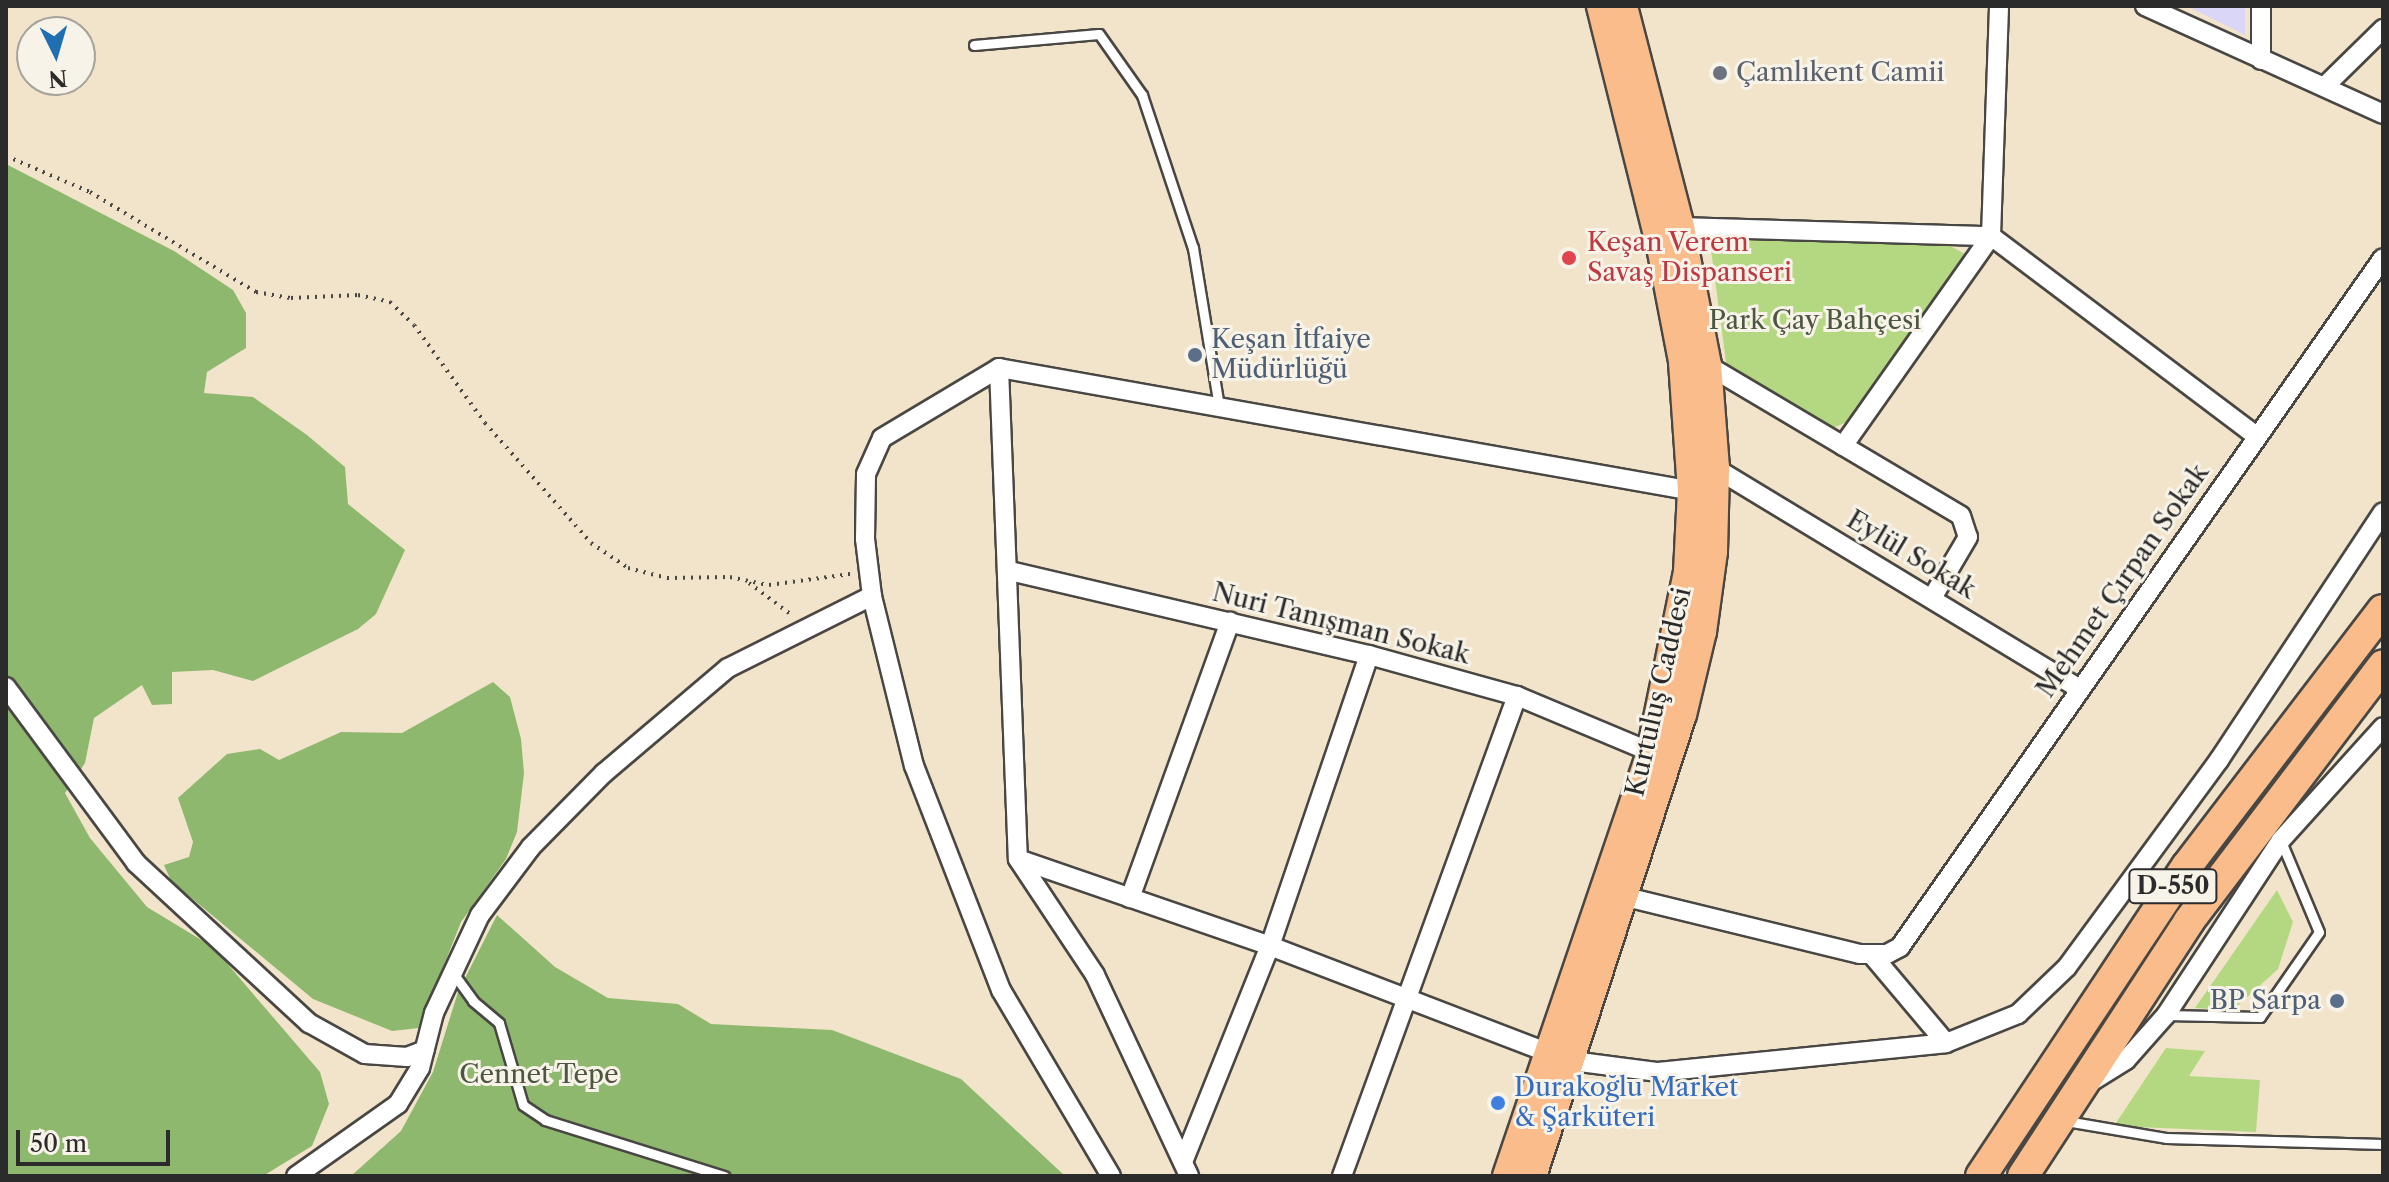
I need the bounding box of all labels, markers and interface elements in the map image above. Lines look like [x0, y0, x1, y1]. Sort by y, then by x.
north arrow [16, 16, 96, 96]
place label: Çamlıkent Camii [1736, 57, 1944, 89]
text: N [47, 64, 69, 93]
marker: Çamlıkent Camii [1711, 64, 1729, 82]
place label: Keşan Verem Savaş Dispanseri [1587, 227, 1792, 288]
marker: Keşan Verem Savaş Dispanseri [1558, 247, 1580, 269]
park label: Park Çay Bahçesi [1708, 305, 1922, 337]
place label: Keşan İtfaiye Müdürlüğü [1211, 324, 1371, 386]
marker: Keşan İtfaiye Müdürlüğü [1186, 346, 1204, 364]
street label: Mehmet Çırpan Sokak [2030, 458, 2216, 704]
street label: Eylül Sokak [1841, 504, 1981, 606]
street label: Nuri Tanışman Sokak [1209, 577, 1473, 671]
street label: Kurtuluş Caddesi [1620, 584, 1698, 800]
road number: D-550 [2127, 866, 2219, 906]
place label: BP Sarpa [2209, 985, 2321, 1017]
marker: BP Sarpa [2328, 992, 2346, 1010]
park label: Cennet Tepe [459, 1059, 619, 1091]
place label: Durakoğlu Market & Şarküteri [1514, 1072, 1738, 1134]
marker: Durakoğlu Market & Şarküteri [1489, 1094, 1507, 1112]
scale bar [20, 1114, 174, 1164]
text: 50 m [30, 1129, 87, 1158]

